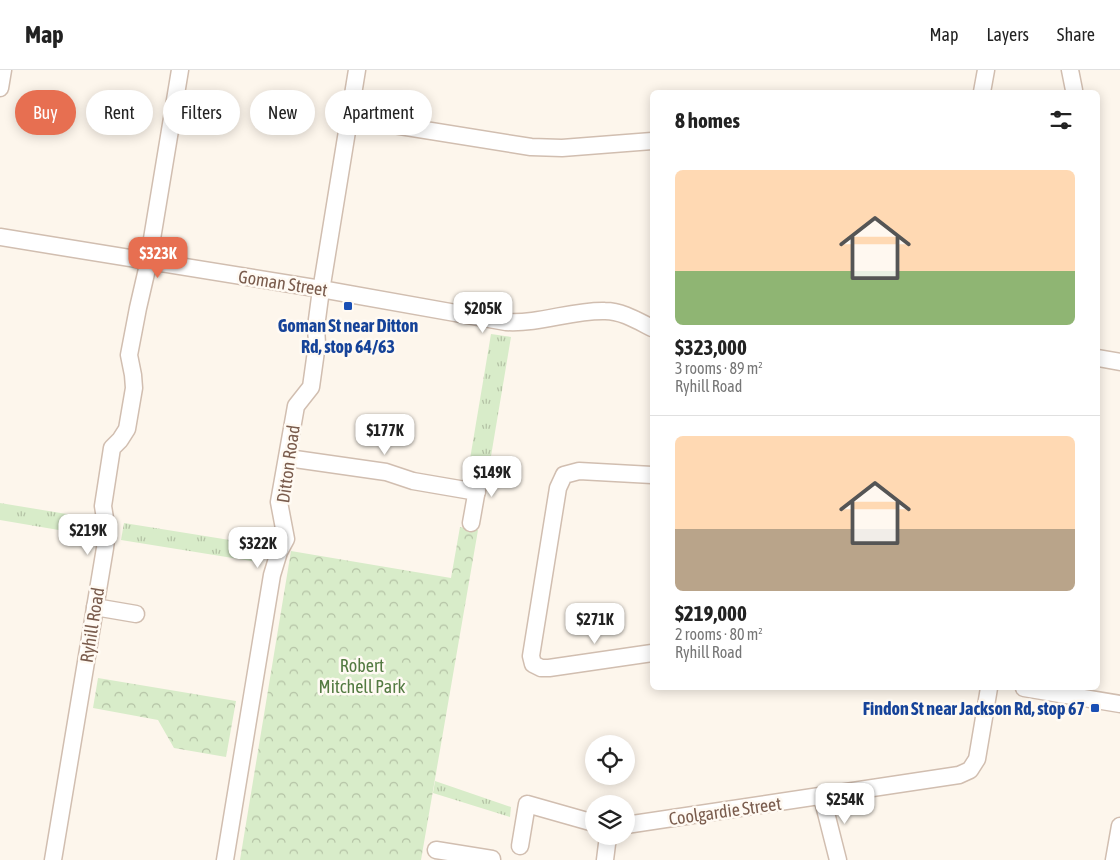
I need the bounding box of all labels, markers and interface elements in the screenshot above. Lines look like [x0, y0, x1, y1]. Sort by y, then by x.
text: Map [25, 21, 64, 48]
text: Map [929, 24, 958, 45]
text: Layers [986, 24, 1029, 45]
text: Share [1057, 24, 1095, 45]
chip: Buy [15, 90, 76, 135]
chip: Rent [86, 90, 153, 135]
chip: Filters [163, 90, 240, 135]
chip: New [250, 90, 315, 135]
chip: Apartment [325, 90, 432, 135]
icon: filters [1047, 106, 1075, 134]
text: 8 homes [675, 108, 740, 132]
icon: home [830, 203, 920, 293]
pin: $323K [123, 236, 193, 279]
text: $323K [139, 244, 177, 262]
street label: Goman Street [237, 266, 329, 300]
pin: $205K [448, 292, 518, 334]
text: $205K [464, 299, 502, 317]
marker: Goman St near Ditton Rd, stop 64/63 [342, 300, 354, 312]
place label: Goman St near Ditton Rd, stop 64/63 [278, 315, 418, 357]
text: $323,000 [675, 335, 747, 359]
text: 3 rooms · 89 m² [675, 359, 763, 377]
text: Ryhill Road [675, 377, 742, 395]
pin: $177K [350, 414, 420, 456]
text: $177K [366, 421, 404, 439]
street label: Ditton Road [272, 424, 304, 504]
pin: $149K [457, 456, 527, 498]
text: $149K [473, 463, 511, 481]
icon: home [830, 468, 920, 558]
pin: $219K [53, 514, 123, 556]
text: $219K [69, 521, 107, 539]
pin: $322K [223, 526, 293, 569]
text: $322K [239, 534, 277, 552]
street label: Ryhill Road [76, 586, 108, 664]
text: $219,000 [675, 601, 747, 625]
pin: $271K [560, 602, 630, 645]
text: $271K [576, 610, 614, 628]
text: 2 rooms · 80 m² [675, 625, 763, 643]
text: Ryhill Road [675, 643, 742, 661]
park label: Robert Mitchell Park [319, 655, 405, 697]
place label: Findon St near Jackson Rd, stop 67 [863, 698, 1085, 719]
marker: Findon St near Jackson Rd, stop 67 [1089, 702, 1101, 714]
map controls [585, 735, 635, 845]
button: locate [585, 735, 635, 785]
pin: $254K [810, 782, 880, 825]
text: $254K [826, 790, 864, 808]
street label: Coolgardie Street [667, 793, 783, 829]
button: layers [585, 795, 635, 845]

